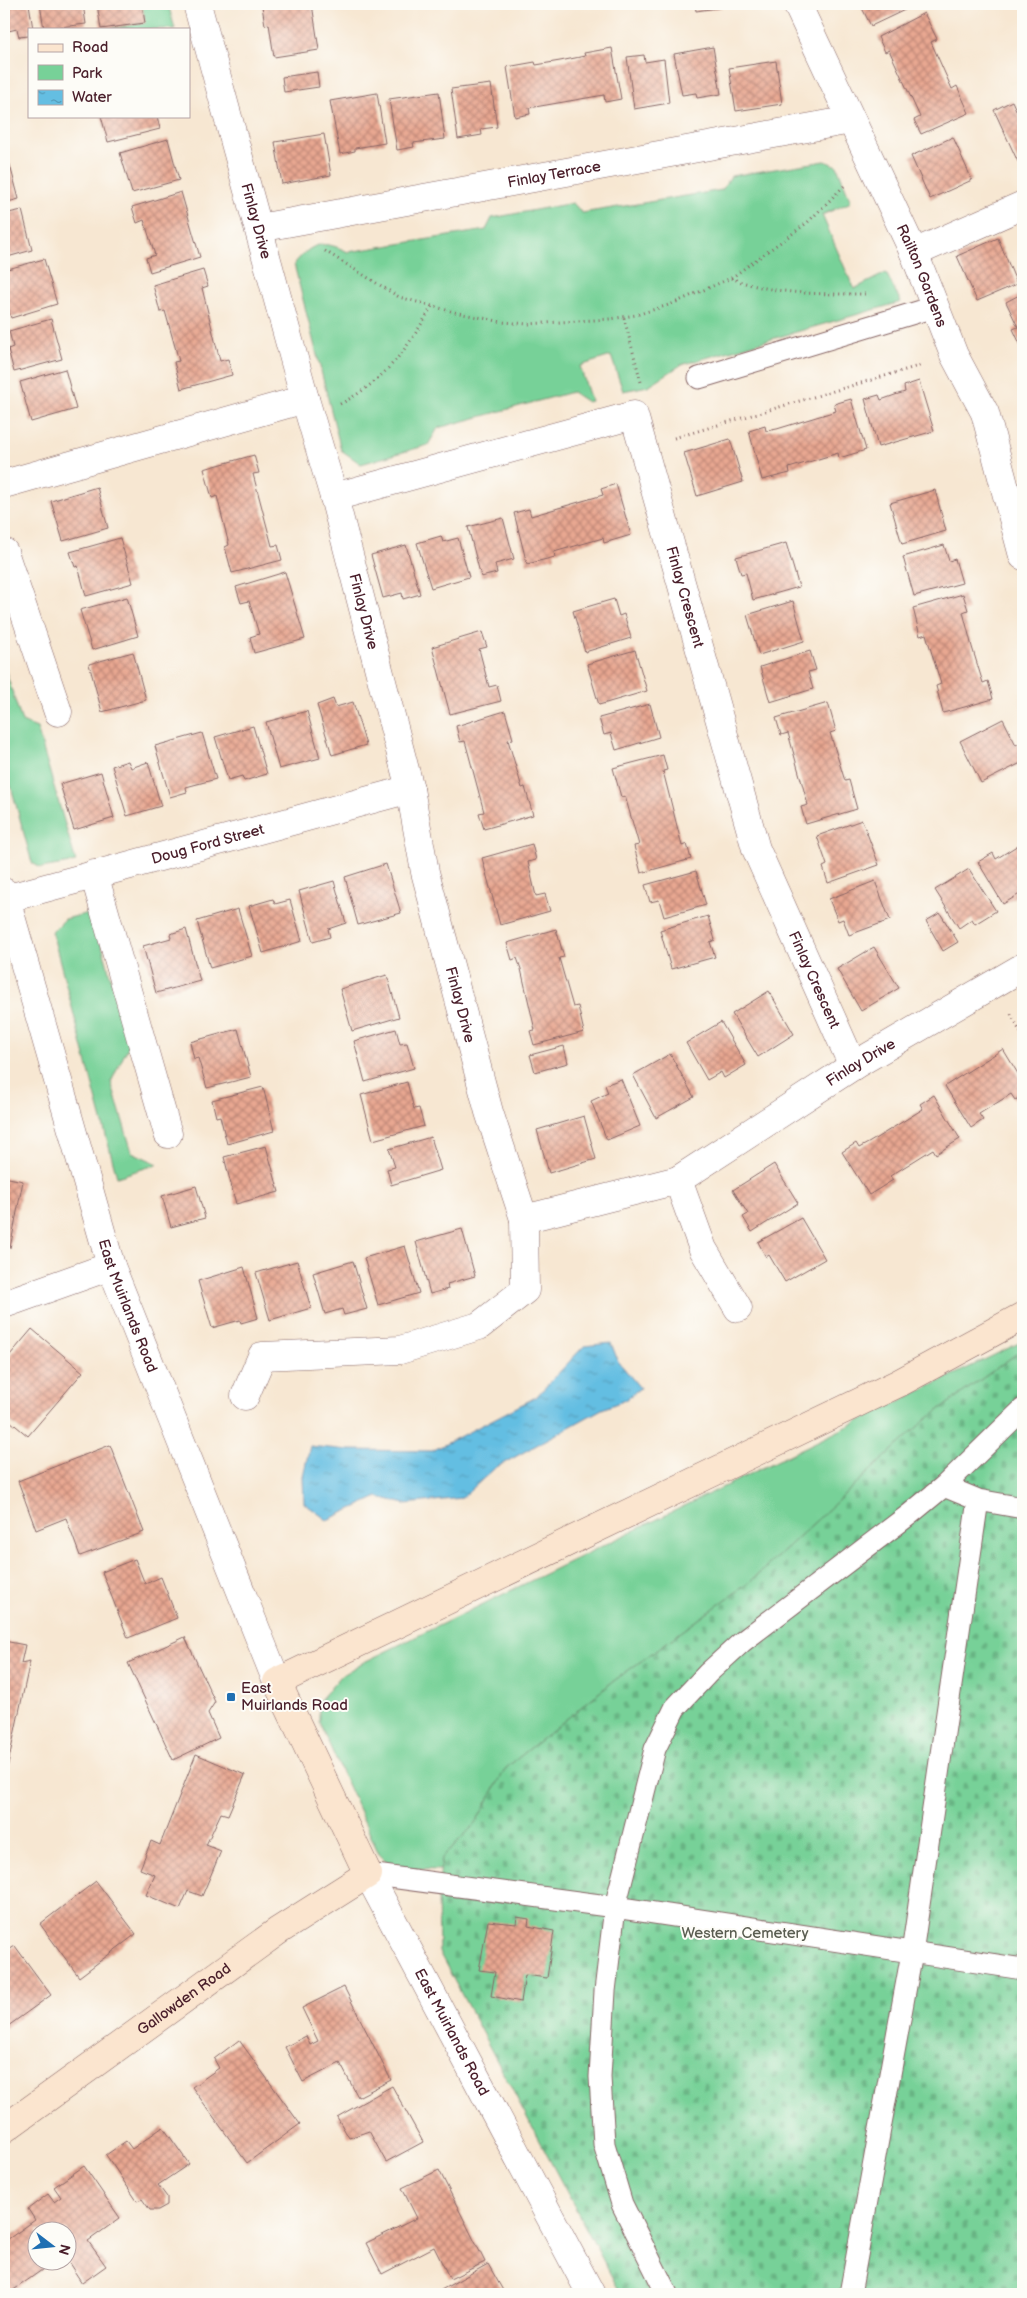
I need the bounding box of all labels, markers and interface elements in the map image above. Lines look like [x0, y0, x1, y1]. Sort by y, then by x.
legend [28, 28, 190, 118]
text: Road [72, 38, 108, 57]
text: Park [72, 64, 103, 83]
text: Water [72, 88, 112, 107]
street label: Finlay Terrace [506, 157, 602, 192]
street label: Finlay Drive [236, 181, 275, 261]
street label: Railton Gardens [892, 221, 951, 330]
street label: Finlay Crescent [661, 544, 708, 650]
street label: Finlay Drive [344, 572, 382, 652]
street label: Doug Ford Street [149, 820, 267, 869]
street label: Finlay Crescent [784, 928, 844, 1032]
street label: Finlay Drive [441, 965, 479, 1045]
street label: Finlay Drive [823, 1034, 899, 1091]
street label: East Muirlands Road [94, 1237, 161, 1375]
place label: East Muirlands Road [241, 1679, 348, 1715]
marker: East Muirlands Road [225, 1691, 237, 1703]
park label: Western Cemetery [682, 1924, 809, 1943]
street label: Gallowden Road [134, 1959, 235, 2040]
street label: East Muirlands Road [410, 1965, 493, 2099]
north arrow [28, 2220, 78, 2270]
text: N [54, 2242, 74, 2257]

